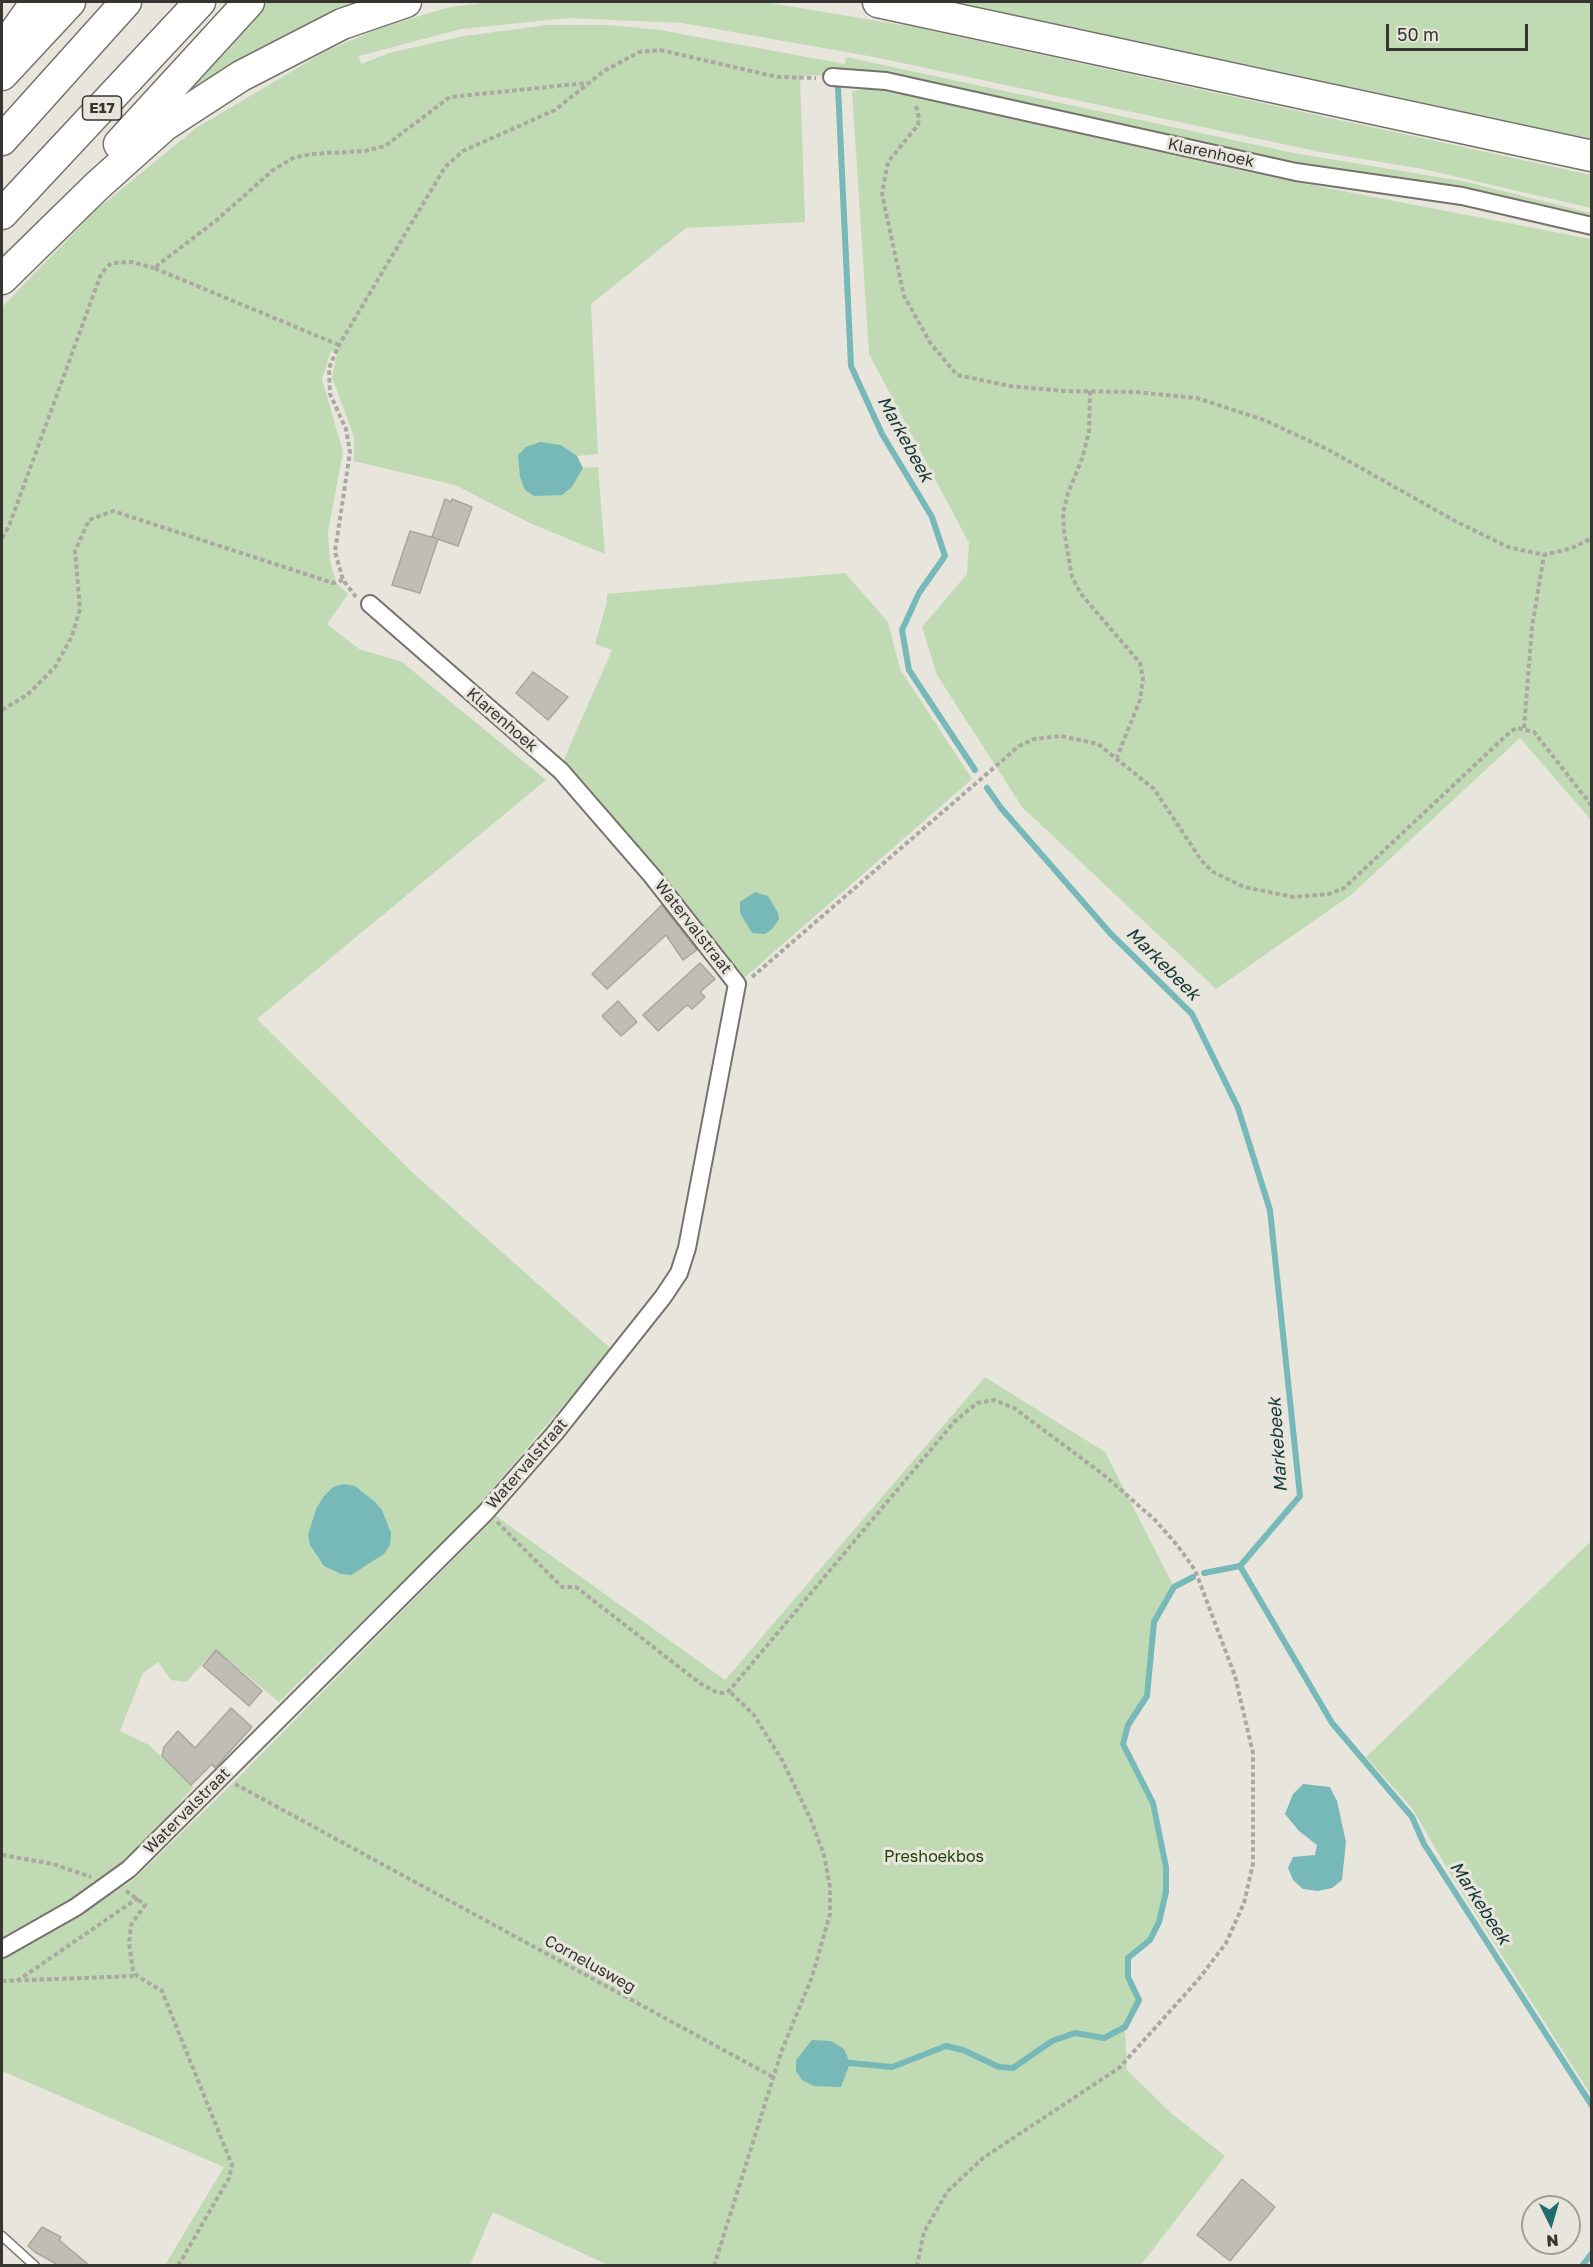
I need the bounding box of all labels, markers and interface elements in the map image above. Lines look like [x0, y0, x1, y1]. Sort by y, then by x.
scale bar [1389, 12, 1532, 50]
text: 50 m [1397, 23, 1439, 45]
road number: E17 [82, 96, 122, 120]
street label: Klarenhoek [1166, 134, 1256, 172]
water label: Markebeek [873, 392, 937, 486]
street label: Klarenhoek [462, 684, 542, 756]
street label: Watervalstraat [650, 876, 736, 978]
water label: Markebeek [1122, 923, 1204, 1005]
water label: Markebeek [1264, 1397, 1292, 1493]
street label: Watervalstraat [482, 1415, 572, 1513]
street label: Watervalstraat [140, 1764, 234, 1858]
park label: Preshoekbos [884, 1847, 984, 1867]
water label: Markebeek [1445, 1857, 1515, 1949]
street label: Cornelusweg [541, 1931, 639, 1997]
north arrow [1521, 2195, 1581, 2255]
text: N [1545, 2230, 1559, 2251]

